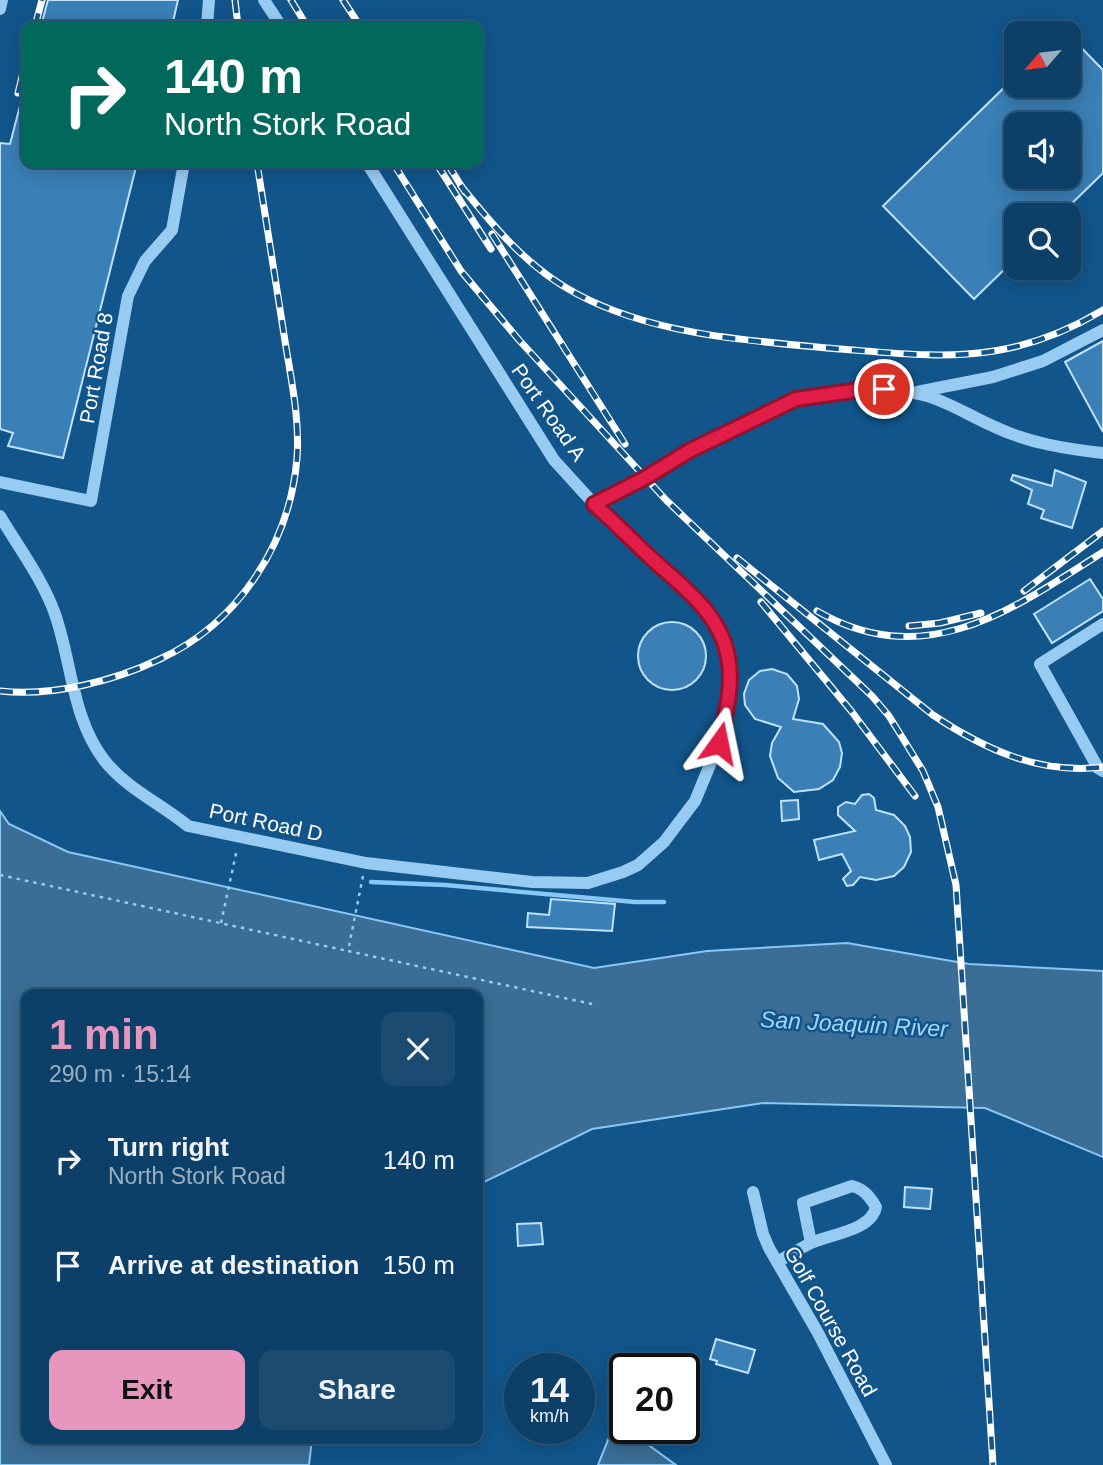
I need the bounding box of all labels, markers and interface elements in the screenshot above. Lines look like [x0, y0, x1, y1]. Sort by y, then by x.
north arrow [1004, 21, 1082, 98]
map controls [1004, 21, 1081, 280]
icon: right [49, 49, 140, 140]
text: 140 m [164, 49, 303, 103]
text: North Stork Road [164, 106, 411, 142]
button: sound [1004, 112, 1081, 189]
button: search [1004, 203, 1081, 280]
street label: Port Road 8 [75, 311, 117, 425]
street label: Port Road A [507, 359, 591, 465]
pin [854, 359, 914, 419]
icon: arrive [865, 370, 903, 408]
position arrow [682, 706, 756, 780]
street label: Port Road D [207, 799, 325, 845]
water label: San Joaquin River [759, 1006, 950, 1042]
text: 1 min [49, 1011, 159, 1058]
button: close [381, 1012, 455, 1086]
text: 290 m · 15:14 [49, 1061, 191, 1087]
text: Turn right [108, 1132, 229, 1162]
icon: right [49, 1142, 87, 1180]
text: 140 m [383, 1145, 455, 1175]
text: North Stork Road [108, 1163, 286, 1189]
street label: Golf Course Road [780, 1242, 882, 1400]
icon: arrive [49, 1247, 87, 1285]
text: Arrive at destination [108, 1250, 359, 1280]
text: 150 m [383, 1250, 455, 1280]
button: Exit [49, 1350, 245, 1430]
button: Share [259, 1350, 455, 1430]
speed limit sign: 20 [609, 1353, 700, 1444]
text: 14 [530, 1370, 569, 1409]
text: km/h [530, 1406, 569, 1426]

